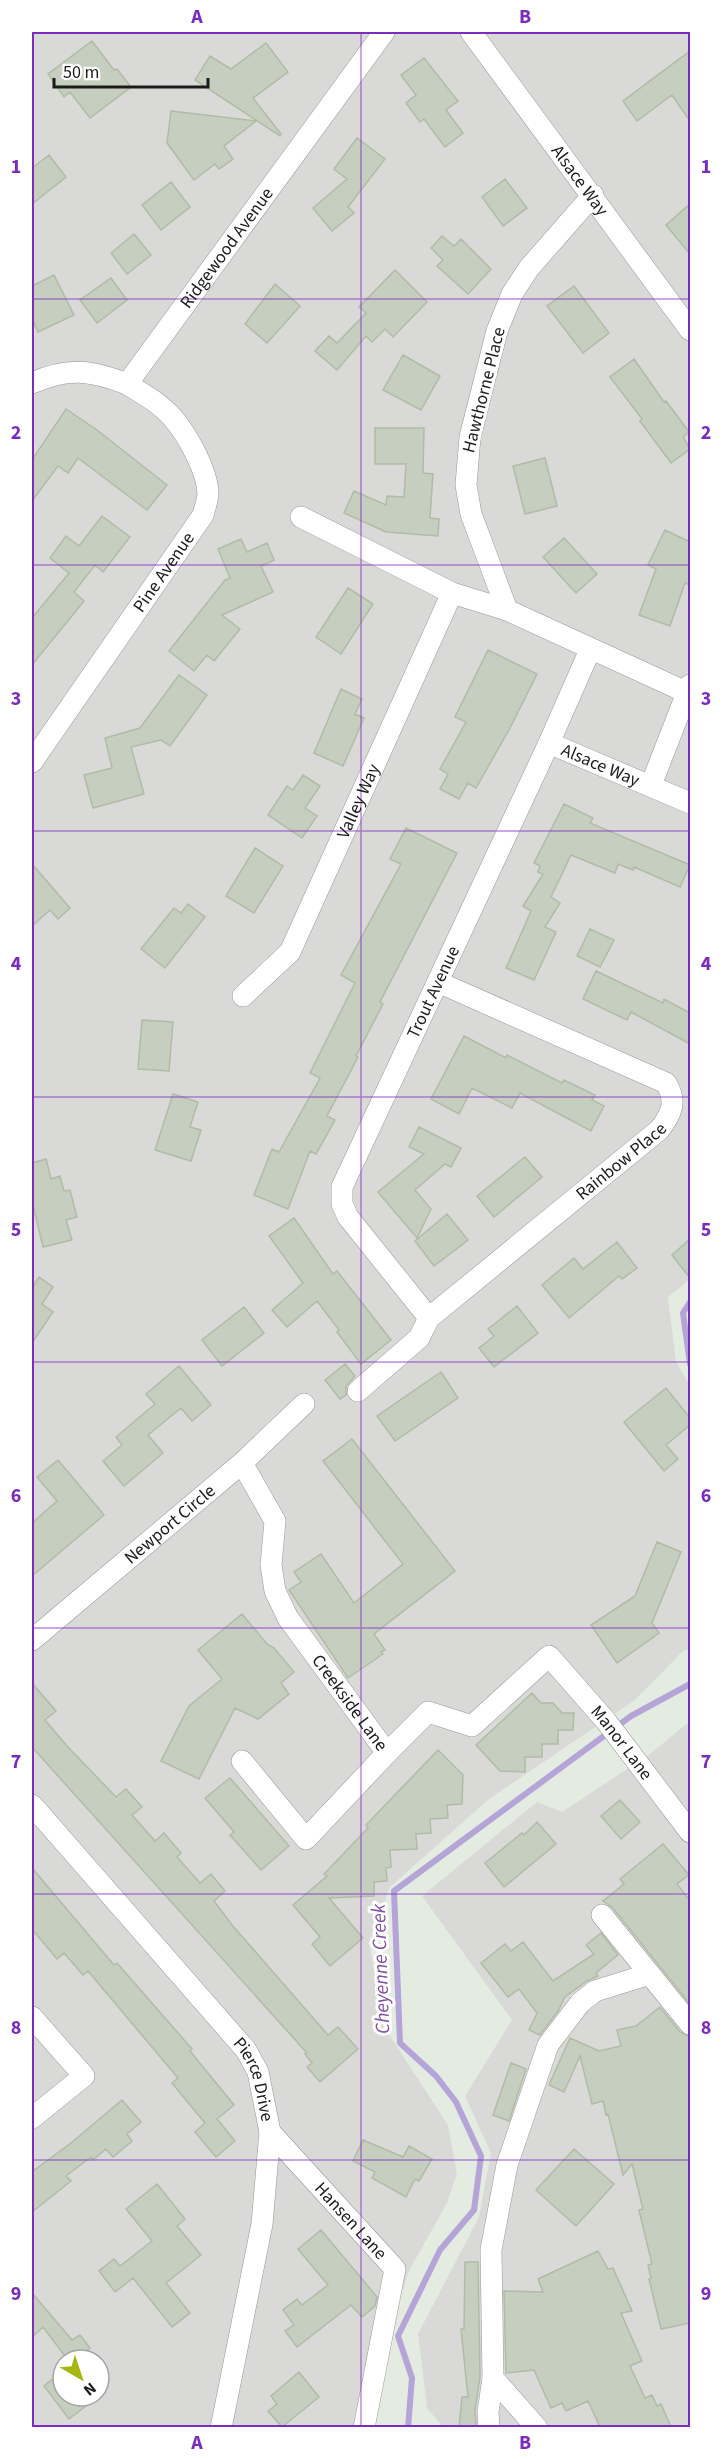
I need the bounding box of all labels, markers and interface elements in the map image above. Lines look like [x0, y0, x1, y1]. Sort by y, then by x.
text: A [190, 3, 203, 31]
text: B [519, 3, 531, 31]
scale bar [54, 51, 208, 89]
text: 50 m [63, 60, 99, 85]
street label: Alsace Way [545, 140, 615, 221]
text: 1 [11, 153, 21, 181]
text: 1 [701, 153, 711, 181]
street label: Ridgewood Avenue [174, 182, 279, 313]
street label: Hawthorne Place [456, 325, 512, 455]
text: 2 [11, 419, 21, 447]
text: 2 [701, 419, 711, 447]
street label: Pine Avenue [127, 527, 200, 617]
text: 3 [11, 685, 21, 713]
text: 3 [701, 685, 711, 713]
street label: Alsace Way [558, 737, 644, 793]
street label: Valley Way [330, 759, 386, 842]
street label: Trout Avenue [401, 941, 465, 1042]
text: 4 [11, 950, 22, 978]
text: 4 [701, 950, 712, 978]
street label: Rainbow Place [570, 1117, 673, 1206]
text: 5 [11, 1216, 21, 1244]
text: 5 [701, 1216, 711, 1244]
street label: Newport Circle [119, 1478, 221, 1570]
text: 6 [11, 1482, 21, 1510]
text: 6 [701, 1482, 711, 1510]
street label: Creekside Lane [306, 1649, 394, 1756]
street label: Manor Lane [585, 1700, 659, 1785]
text: 7 [11, 1748, 21, 1776]
text: 7 [701, 1748, 711, 1776]
water label: Cheyenne Creek [365, 1903, 397, 2035]
text: 8 [11, 2014, 21, 2042]
text: 8 [701, 2014, 711, 2042]
street label: Pierce Drive [227, 2031, 280, 2124]
street label: Hansen Lane [309, 2176, 393, 2265]
text: 9 [11, 2280, 21, 2308]
text: 9 [701, 2280, 711, 2308]
north arrow [51, 2348, 111, 2408]
text: N [79, 2377, 101, 2401]
text: A [190, 2429, 203, 2457]
text: B [519, 2429, 531, 2457]

